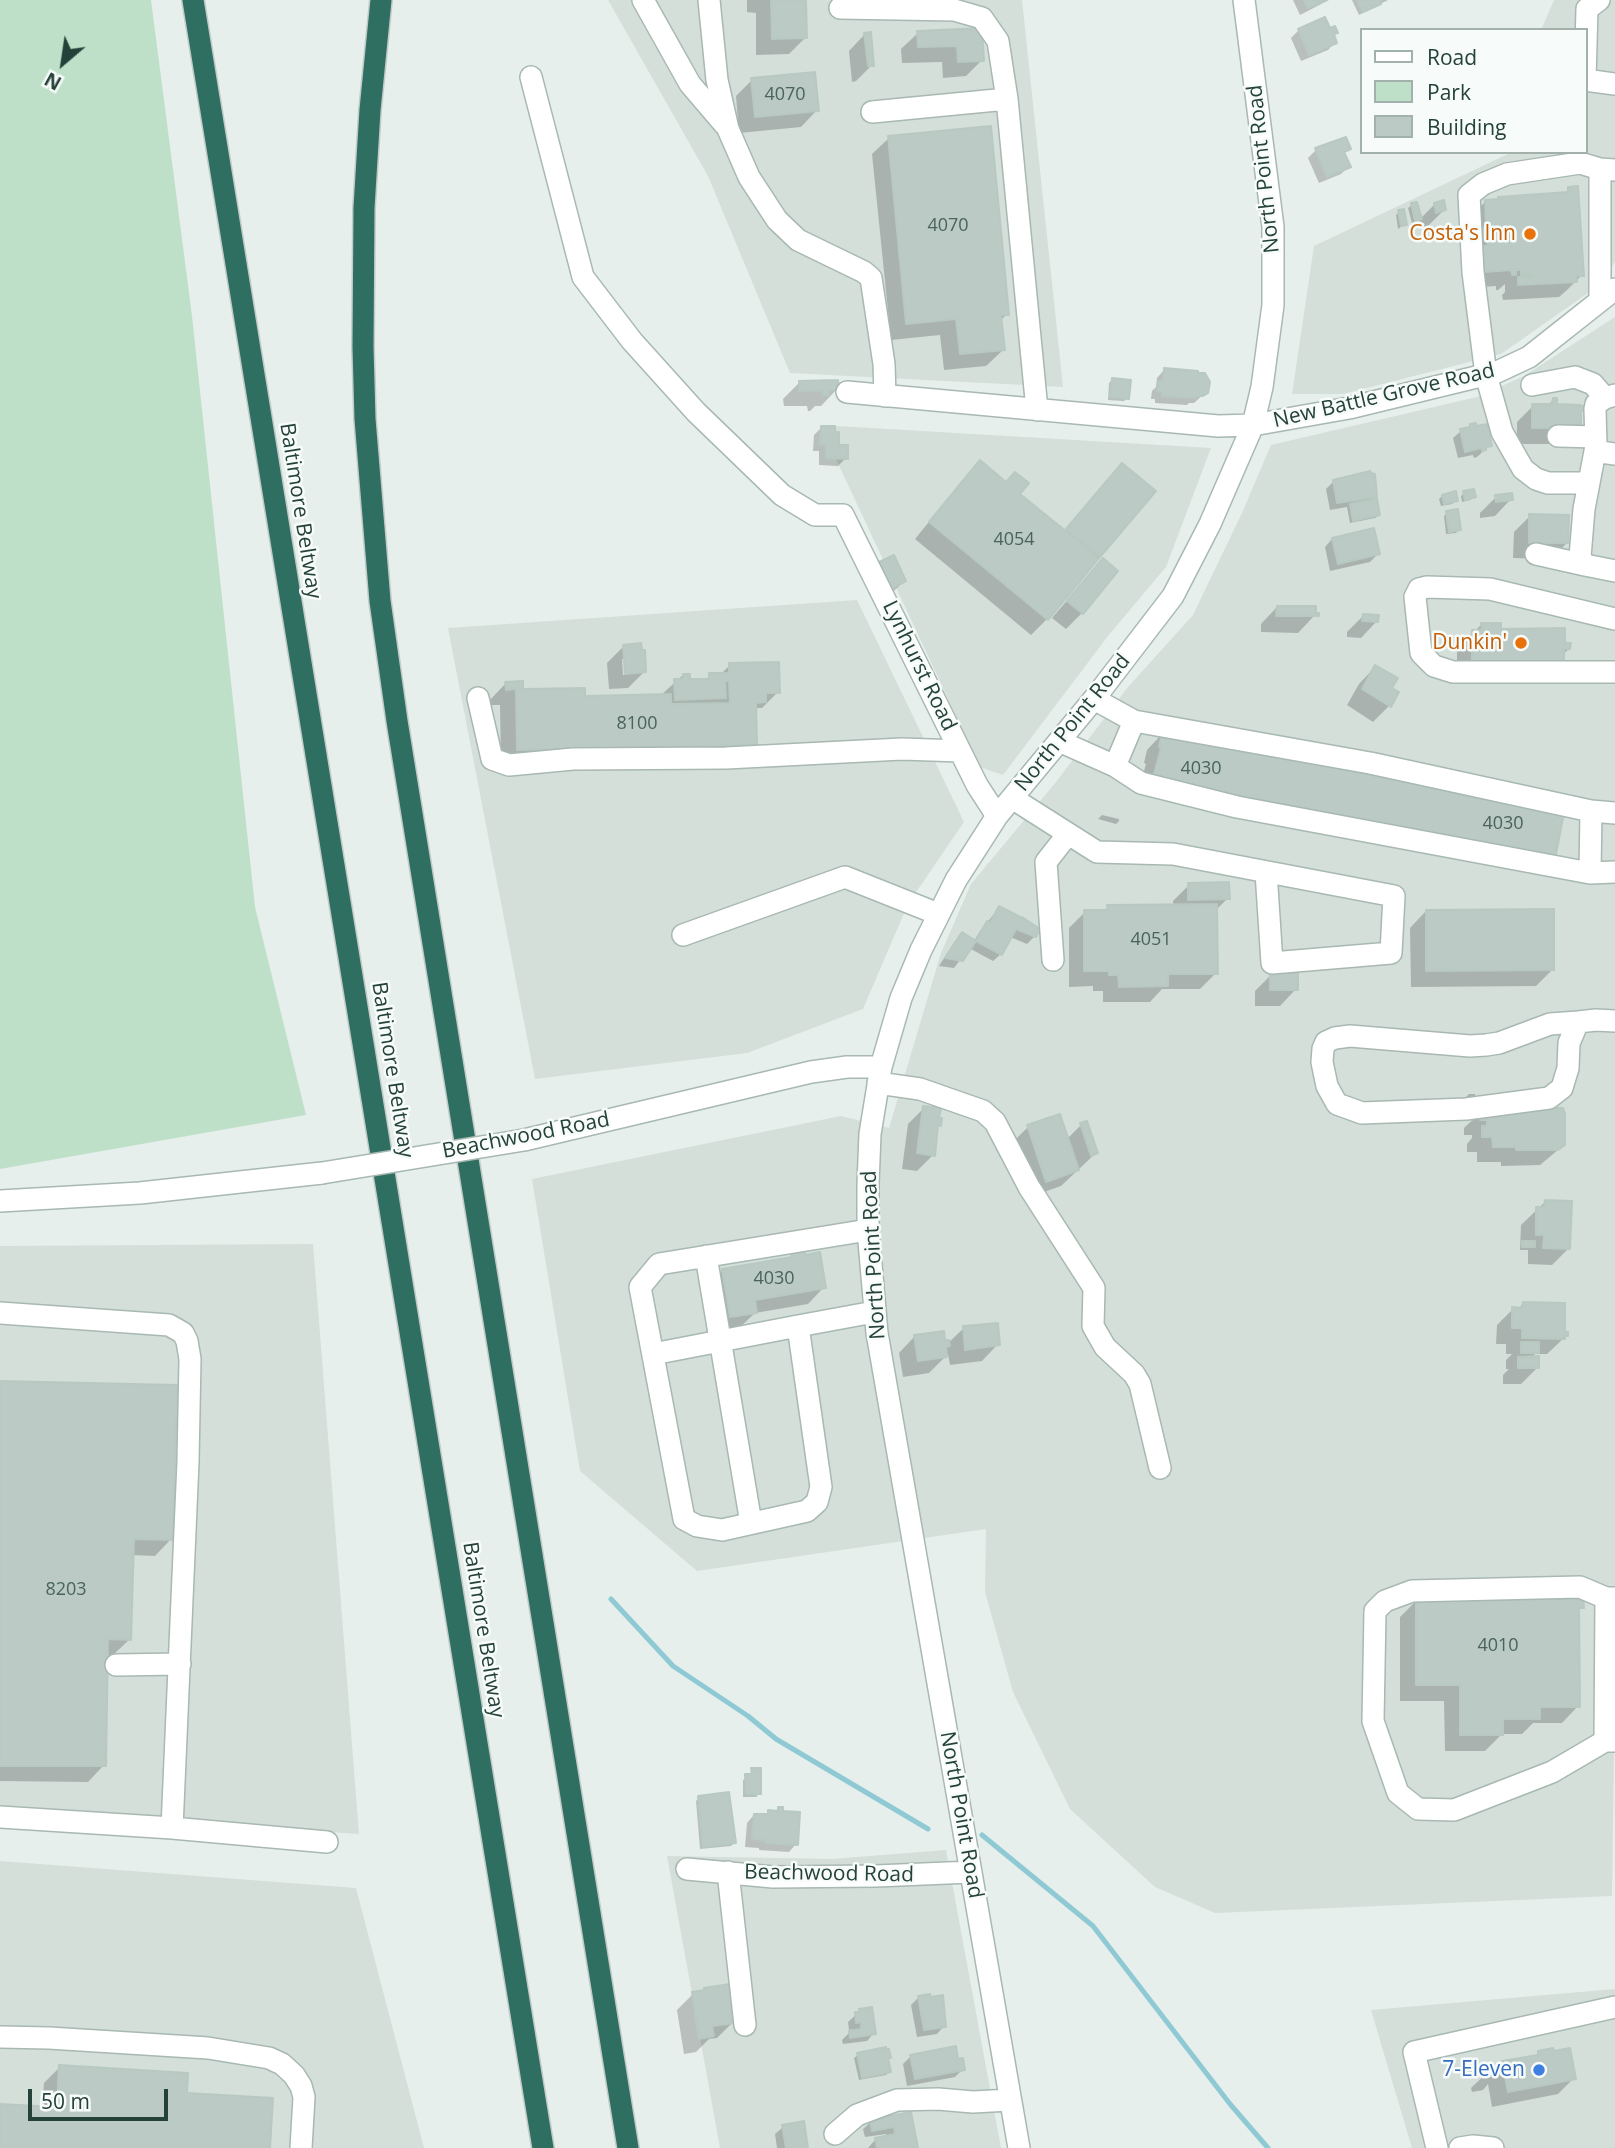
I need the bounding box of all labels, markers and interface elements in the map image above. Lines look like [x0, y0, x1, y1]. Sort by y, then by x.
north arrow [28, 28, 98, 98]
legend [1360, 28, 1587, 154]
text: Road [1427, 43, 1477, 71]
text: N [40, 66, 66, 96]
text: Park [1427, 78, 1471, 106]
street label: North Point Road [1243, 83, 1285, 255]
house number: 4070 [764, 84, 806, 106]
text: Building [1427, 113, 1506, 141]
house number: 4070 [927, 215, 969, 237]
place label: Costa's Inn [1409, 221, 1516, 247]
marker: Costa's Inn [1522, 226, 1538, 242]
street label: New Battle Grove Road [1271, 358, 1497, 434]
street label: Baltimore Beltway [274, 421, 326, 601]
house number: 4054 [993, 529, 1035, 551]
street label: Lynhurst Road [877, 597, 961, 735]
place label: Dunkin' [1432, 630, 1507, 656]
marker: Dunkin' [1513, 635, 1529, 651]
street label: North Point Road [1010, 649, 1136, 797]
house number: 8100 [616, 713, 658, 735]
house number: 4030 [1180, 758, 1222, 780]
house number: 4030 [1482, 813, 1524, 835]
house number: 4051 [1130, 929, 1172, 951]
street label: Baltimore Beltway [366, 980, 418, 1160]
street label: Beachwood Road [440, 1107, 612, 1165]
street label: North Point Road [857, 1170, 891, 1340]
house number: 4030 [753, 1268, 795, 1290]
street label: Baltimore Beltway [457, 1540, 509, 1720]
house number: 8203 [45, 1579, 87, 1601]
house number: 4010 [1477, 1635, 1519, 1657]
street label: North Point Road [934, 1729, 988, 1901]
street label: Beachwood Road [744, 1860, 914, 1888]
place label: 7-Eleven [1442, 2057, 1525, 2083]
marker: 7-Eleven [1531, 2062, 1547, 2078]
scale bar [32, 2074, 172, 2118]
text: 50 m [41, 2087, 90, 2115]

